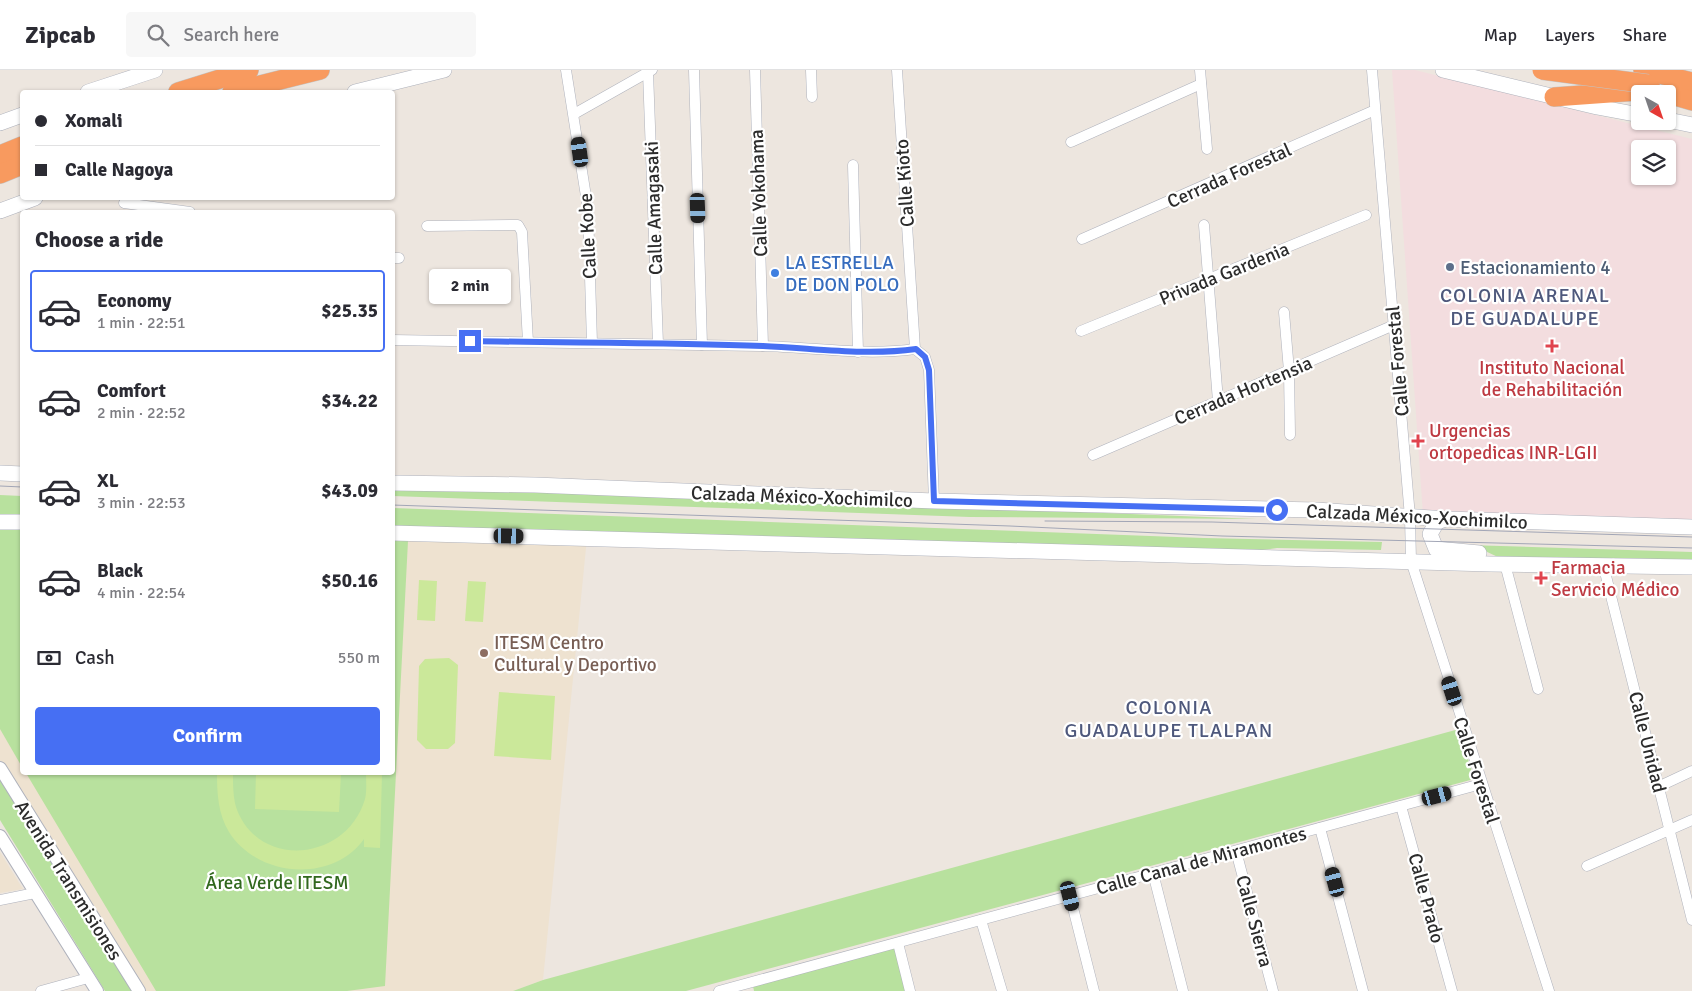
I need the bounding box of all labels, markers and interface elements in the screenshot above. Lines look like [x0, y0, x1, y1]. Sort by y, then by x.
search box [126, 12, 476, 57]
text: Zipcab [25, 20, 96, 50]
icon: search [144, 21, 172, 49]
text: Search here [184, 23, 279, 47]
text: Map [1484, 24, 1517, 46]
text: Layers [1545, 24, 1595, 46]
text: Share [1623, 24, 1667, 46]
north arrow [1631, 85, 1676, 130]
map controls [1631, 85, 1676, 185]
text: Xomali [65, 109, 123, 133]
street label: Calle Yokohama [745, 129, 773, 257]
car [570, 136, 589, 168]
street label: Calle Kioto [890, 138, 920, 228]
street label: Cerrada Forestal [1163, 138, 1295, 214]
button: layers [1631, 140, 1676, 185]
street label: Calle Amagasaki [640, 141, 668, 275]
text: Calle Nagoya [65, 158, 173, 182]
street label: Calle Kobe [574, 192, 602, 279]
car [689, 193, 706, 223]
text: Choose a ride [35, 226, 163, 253]
street label: Privada Gardenia [1156, 237, 1293, 311]
place label: LA ESTRELLA DE DON POLO [785, 251, 899, 297]
place label: Estacionamiento 4 [1460, 256, 1610, 280]
marker: Estacionamiento 4 [1444, 261, 1456, 273]
marker: LA ESTRELLA DE DON POLO [769, 267, 781, 279]
callout: 2 min [429, 268, 511, 304]
text: 2 min [451, 276, 489, 296]
district label: COLONIA ARENAL DE GUADALUPE [1440, 283, 1610, 331]
icon: car [37, 289, 82, 334]
text: Economy [97, 289, 171, 313]
text: $25.35 [321, 299, 378, 323]
street label: Calle Forestal [1381, 305, 1415, 417]
text: 1 min · 22:51 [97, 313, 186, 333]
route end [459, 330, 481, 352]
marker: Instituto Nacional de Rehabilitación [1545, 339, 1559, 353]
street label: Cerrada Hortensia [1171, 351, 1316, 431]
place label: Instituto Nacional de Rehabilitación [1479, 356, 1625, 402]
icon: car [37, 379, 82, 424]
text: Comfort [97, 379, 166, 403]
text: $34.22 [321, 389, 378, 413]
text: 2 min · 22:52 [97, 403, 186, 423]
place label: Urgencias ortopedicas INR-LGII [1429, 419, 1597, 465]
marker: Urgencias ortopedicas INR-LGII [1411, 434, 1425, 448]
icon: car [37, 469, 82, 514]
text: XL [97, 469, 119, 493]
text: $43.09 [321, 479, 378, 503]
street label: Calzada México-Xochimilco [691, 481, 913, 513]
text: 3 min · 22:53 [97, 493, 186, 513]
route start [1266, 499, 1288, 521]
street label: Calzada México-Xochimilco [1305, 499, 1529, 535]
car [493, 528, 524, 544]
place label: Farmacia Servicio Médico [1551, 556, 1679, 602]
icon: car [37, 559, 82, 604]
text: Black [97, 559, 143, 583]
text: $50.16 [321, 569, 378, 593]
marker: Farmacia Servicio Médico [1535, 572, 1547, 584]
text: 4 min · 22:54 [97, 583, 186, 603]
place label: ITESM Centro Cultural y Deportivo [494, 631, 657, 677]
icon: cash [35, 644, 63, 672]
text: Cash [75, 646, 115, 670]
marker: ITESM Centro Cultural y Deportivo [478, 647, 490, 659]
text: 550 m [338, 648, 380, 668]
car [1440, 674, 1463, 708]
street label: Calle Unidad [1623, 689, 1671, 795]
district label: COLONIA GUADALUPE TLALPAN [1065, 695, 1273, 743]
button: Confirm [35, 707, 380, 765]
street label: Calle Forestal [1447, 714, 1505, 827]
car [1420, 785, 1453, 807]
street label: Avenida Transmisiones [9, 796, 127, 965]
street label: Calle Canal de Miramontes [1094, 821, 1309, 901]
street label: Calle Prado [1403, 851, 1450, 946]
car [1323, 866, 1346, 898]
park label: Área Verde ITESM [206, 871, 348, 895]
street label: Calle Sierra [1230, 873, 1278, 970]
car [1059, 880, 1080, 912]

